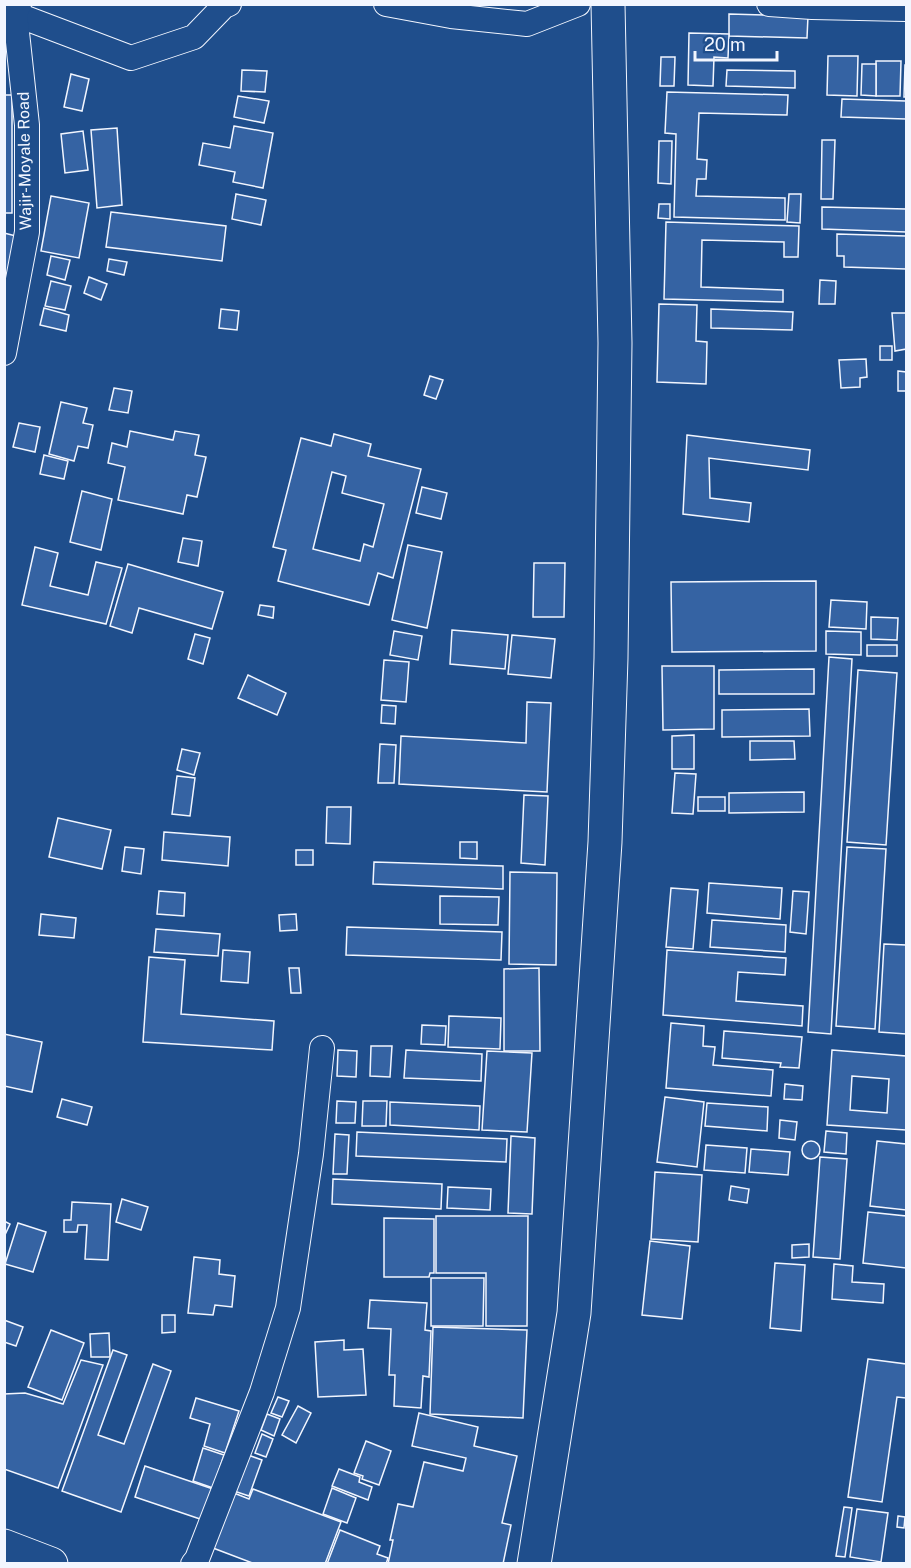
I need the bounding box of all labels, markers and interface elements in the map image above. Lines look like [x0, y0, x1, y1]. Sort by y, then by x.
scale bar [695, 24, 778, 62]
text: 20 m [704, 34, 746, 55]
street label: Wajir-Moyale Road [14, 91, 35, 230]

